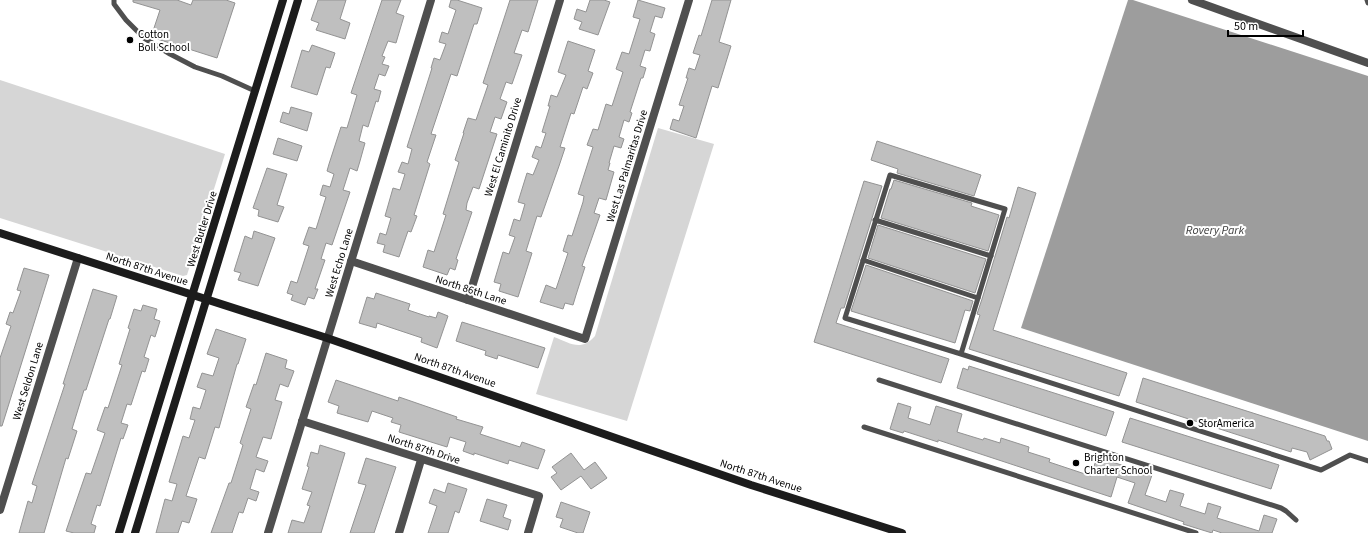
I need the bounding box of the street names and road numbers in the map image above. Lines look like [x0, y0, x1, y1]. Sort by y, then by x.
street label: West El Caminito Drive [481, 95, 525, 199]
street label: West Las Palmaritas Drive [603, 107, 651, 224]
street label: West Butler Drive [183, 189, 221, 269]
street label: West Echo Lane [321, 226, 357, 299]
street label: North 87th Avenue [104, 249, 191, 290]
street label: North 86th Lane [433, 271, 509, 309]
street label: West Seldon Lane [9, 339, 47, 422]
street label: North 87th Avenue [412, 349, 498, 391]
street label: North 87th Drive [386, 430, 463, 468]
street label: North 87th Avenue [718, 456, 805, 497]

